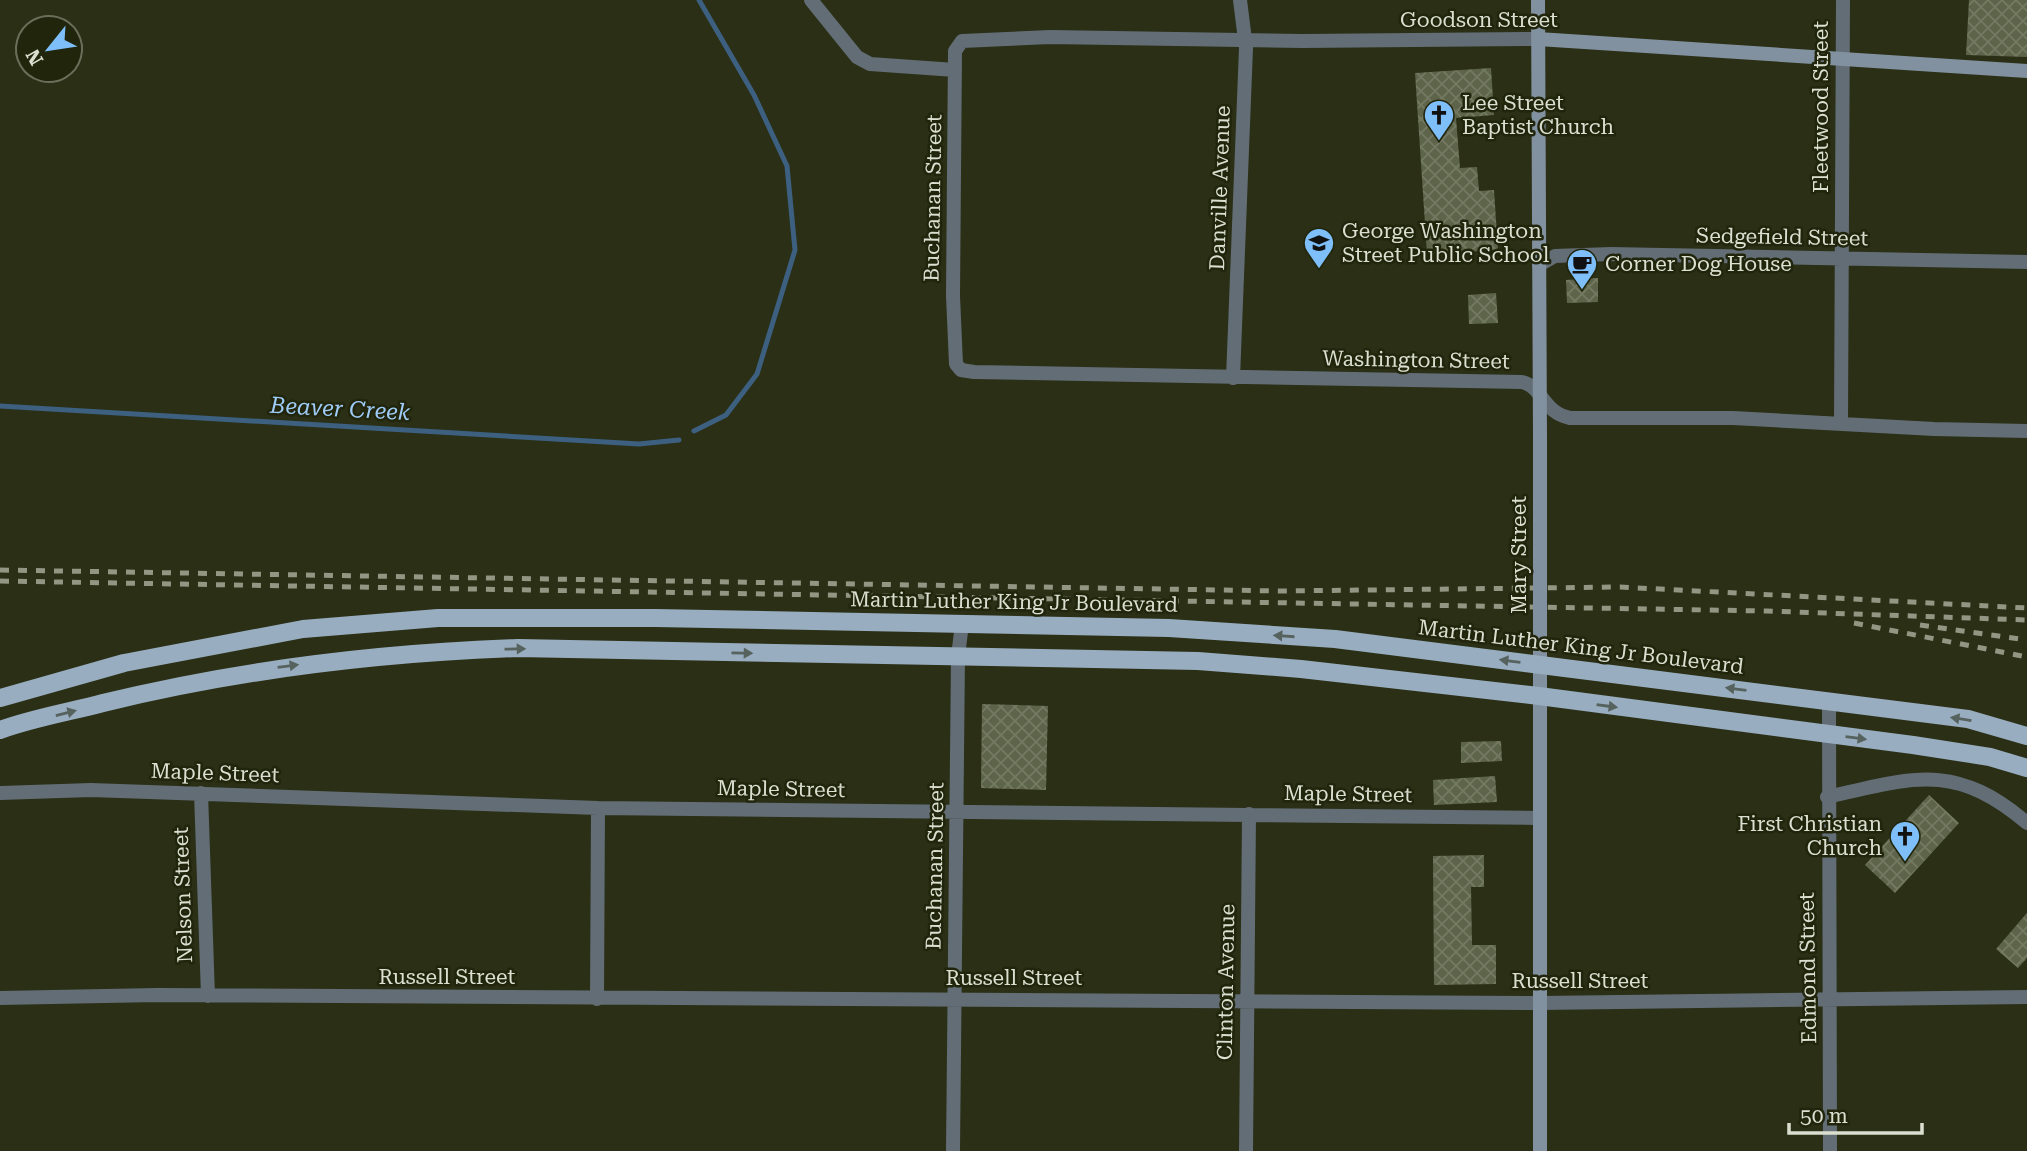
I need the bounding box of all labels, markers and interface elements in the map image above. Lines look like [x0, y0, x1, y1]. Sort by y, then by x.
street label: Goodson Street [1400, 8, 1558, 32]
north arrow [14, 14, 84, 84]
street label: Fleetwood Street [1809, 21, 1833, 193]
text: N [21, 45, 48, 69]
place label: Lee Street Baptist Church [1462, 91, 1614, 139]
church icon: Lee Street Baptist Church [1422, 98, 1456, 142]
street label: Danville Avenue [1205, 105, 1235, 271]
street label: Buchanan Street [920, 114, 946, 282]
place label: George Washington Street Public School [1342, 219, 1550, 267]
street label: Sedgefield Street [1696, 223, 1869, 251]
school or university icon: George Washington Street Public School [1302, 226, 1336, 270]
cafe icon: Corner Dog House [1565, 247, 1599, 291]
place label: Corner Dog House [1605, 252, 1792, 276]
street label: Washington Street [1322, 346, 1510, 374]
water label: Beaver Creek [268, 392, 411, 426]
street label: Mary Street [1507, 496, 1531, 614]
street label: Martin Luther King Jr Boulevard [850, 587, 1179, 617]
street label: Martin Luther King Jr Boulevard [1417, 615, 1746, 679]
one-way arrow [1273, 630, 1295, 641]
one-way arrow [504, 643, 526, 655]
one-way arrow [732, 647, 754, 659]
one-way arrow [1499, 655, 1521, 666]
one-way arrow [277, 660, 299, 671]
one-way arrow [1724, 684, 1746, 695]
one-way arrow [1596, 700, 1618, 711]
one-way arrow [55, 707, 77, 718]
one-way arrow [1950, 713, 1972, 724]
one-way arrow [1846, 732, 1868, 743]
street label: Maple Street [150, 759, 280, 787]
street label: Maple Street [717, 776, 846, 802]
street label: Maple Street [1284, 781, 1413, 807]
street label: Buchanan Street [922, 782, 948, 950]
place label: First Christian Church [1737, 812, 1882, 860]
church icon: First Christian Church [1888, 819, 1922, 863]
street label: Nelson Street [169, 826, 197, 964]
street label: Edmond Street [1795, 892, 1821, 1044]
street label: Clinton Avenue [1213, 904, 1239, 1060]
street label: Russell Street [379, 965, 516, 989]
street label: Russell Street [946, 966, 1083, 990]
street label: Russell Street [1512, 969, 1649, 993]
scale bar [1789, 1092, 1922, 1136]
text: 50 m [1800, 1104, 1848, 1128]

